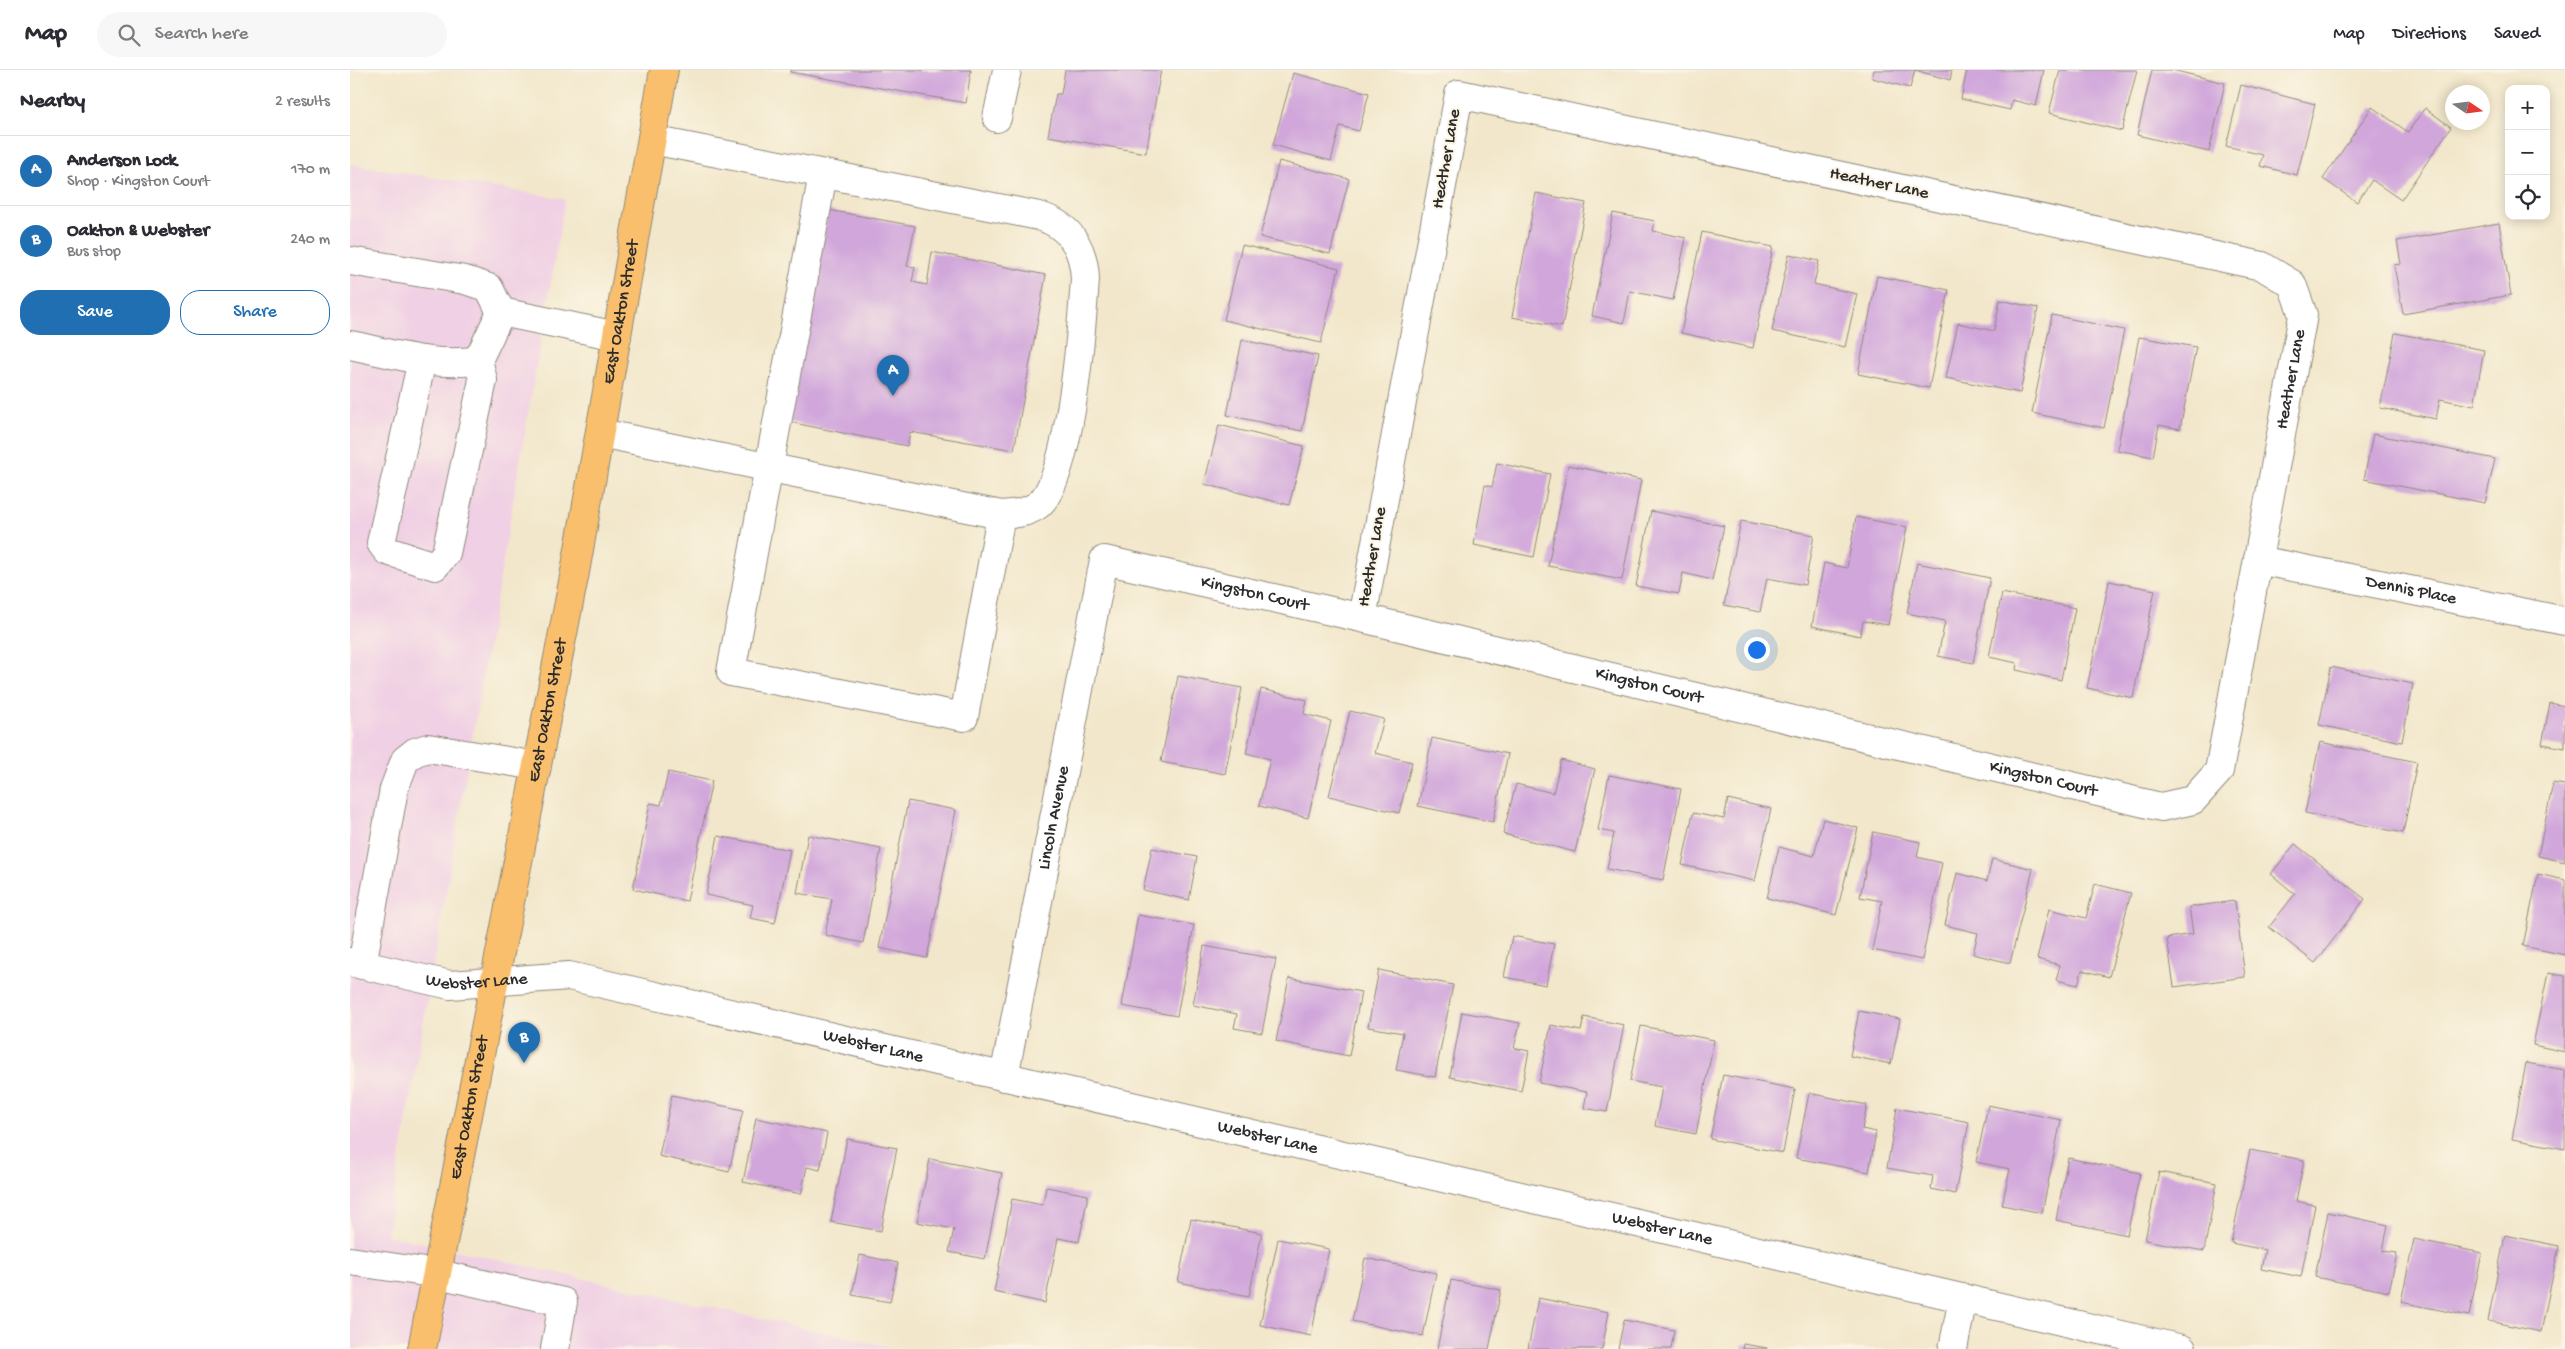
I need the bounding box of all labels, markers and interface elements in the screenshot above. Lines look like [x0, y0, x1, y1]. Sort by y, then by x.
search box [97, 12, 447, 57]
text: Map [25, 20, 67, 49]
icon: search [115, 21, 143, 49]
text: Search here [155, 23, 248, 46]
text: Map [2333, 24, 2365, 45]
text: Directions [2393, 24, 2466, 45]
text: Saved [2494, 24, 2540, 45]
north arrow [2445, 85, 2490, 130]
map controls [2505, 85, 2550, 220]
button: + [2505, 85, 2550, 130]
text: Nearby [20, 90, 85, 115]
text: 2 results [275, 93, 330, 112]
street label: Heather Lane [1428, 107, 1466, 211]
button: − [2505, 130, 2550, 175]
text: Anderson Lock [67, 150, 177, 173]
text: A [31, 161, 41, 180]
text: 170 m [291, 161, 330, 180]
street label: Heather Lane [1827, 163, 1931, 205]
text: Shop · Kingston Court [67, 173, 210, 192]
button: locate [2505, 175, 2550, 220]
text: Oakton & Webster [67, 220, 209, 243]
text: B [32, 231, 40, 250]
text: 240 m [290, 231, 330, 250]
street label: East Oakton Street [598, 237, 644, 386]
text: Bus stop [67, 243, 121, 262]
button: Save [20, 290, 170, 335]
button: Share [180, 290, 330, 335]
street label: Heather Lane [2272, 327, 2311, 431]
pin: A [877, 355, 909, 396]
street label: Heather Lane [1354, 505, 1392, 609]
street label: Dennis Place [2363, 571, 2459, 610]
street label: Kingston Court [1199, 572, 1312, 617]
street label: East Oakton Street [523, 635, 572, 784]
your location [1744, 637, 1770, 663]
street label: Kingston Court [1593, 663, 1707, 709]
street label: Kingston Court [1987, 756, 2101, 802]
street label: Lincoln Avenue [1034, 763, 1075, 872]
street label: Webster Lane [423, 969, 529, 995]
pin: B [508, 1022, 540, 1063]
street label: Webster Lane [821, 1025, 926, 1068]
street label: East Oakton Street [445, 1032, 494, 1181]
street label: Webster Lane [1215, 1116, 1321, 1159]
street label: Webster Lane [1610, 1207, 1715, 1251]

